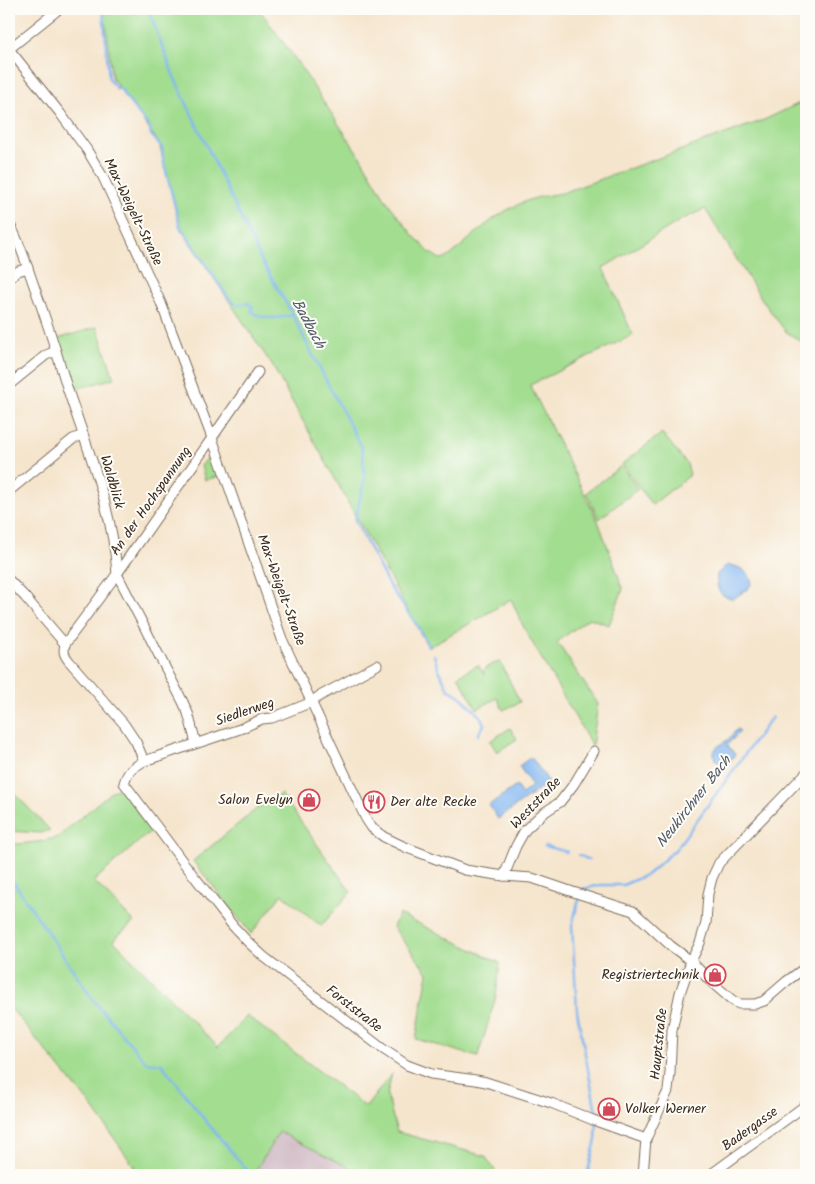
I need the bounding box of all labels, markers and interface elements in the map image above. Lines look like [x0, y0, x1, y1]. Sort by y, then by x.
street label: Max-Weigelt-Straße [97, 154, 169, 270]
water label: Badbach [285, 295, 332, 355]
street label: An der Hochspannung [105, 442, 197, 560]
street label: Waldblick [94, 453, 130, 512]
street label: Max-Weigelt-Straße [251, 531, 312, 650]
street label: Siedlerweg [213, 692, 277, 732]
water label: Neukirchner Bach [650, 749, 739, 853]
street label: Weststraße [505, 771, 567, 834]
shop icon: Salon Evelyn [297, 788, 321, 812]
place label: Salon Evelyn [218, 789, 293, 811]
restaurant icon: Der alte Recke [362, 790, 386, 814]
place label: Der alte Recke [390, 791, 477, 813]
shop icon: Registriertechnik [703, 963, 727, 987]
place label: Registriertechnik [601, 964, 699, 986]
street label: Forststraße [321, 980, 388, 1039]
street label: Hauptstraße [644, 1006, 674, 1081]
shop icon: Volker Werner [597, 1097, 621, 1121]
place label: Volker Werner [625, 1098, 707, 1120]
street label: Badergasse [717, 1101, 783, 1157]

